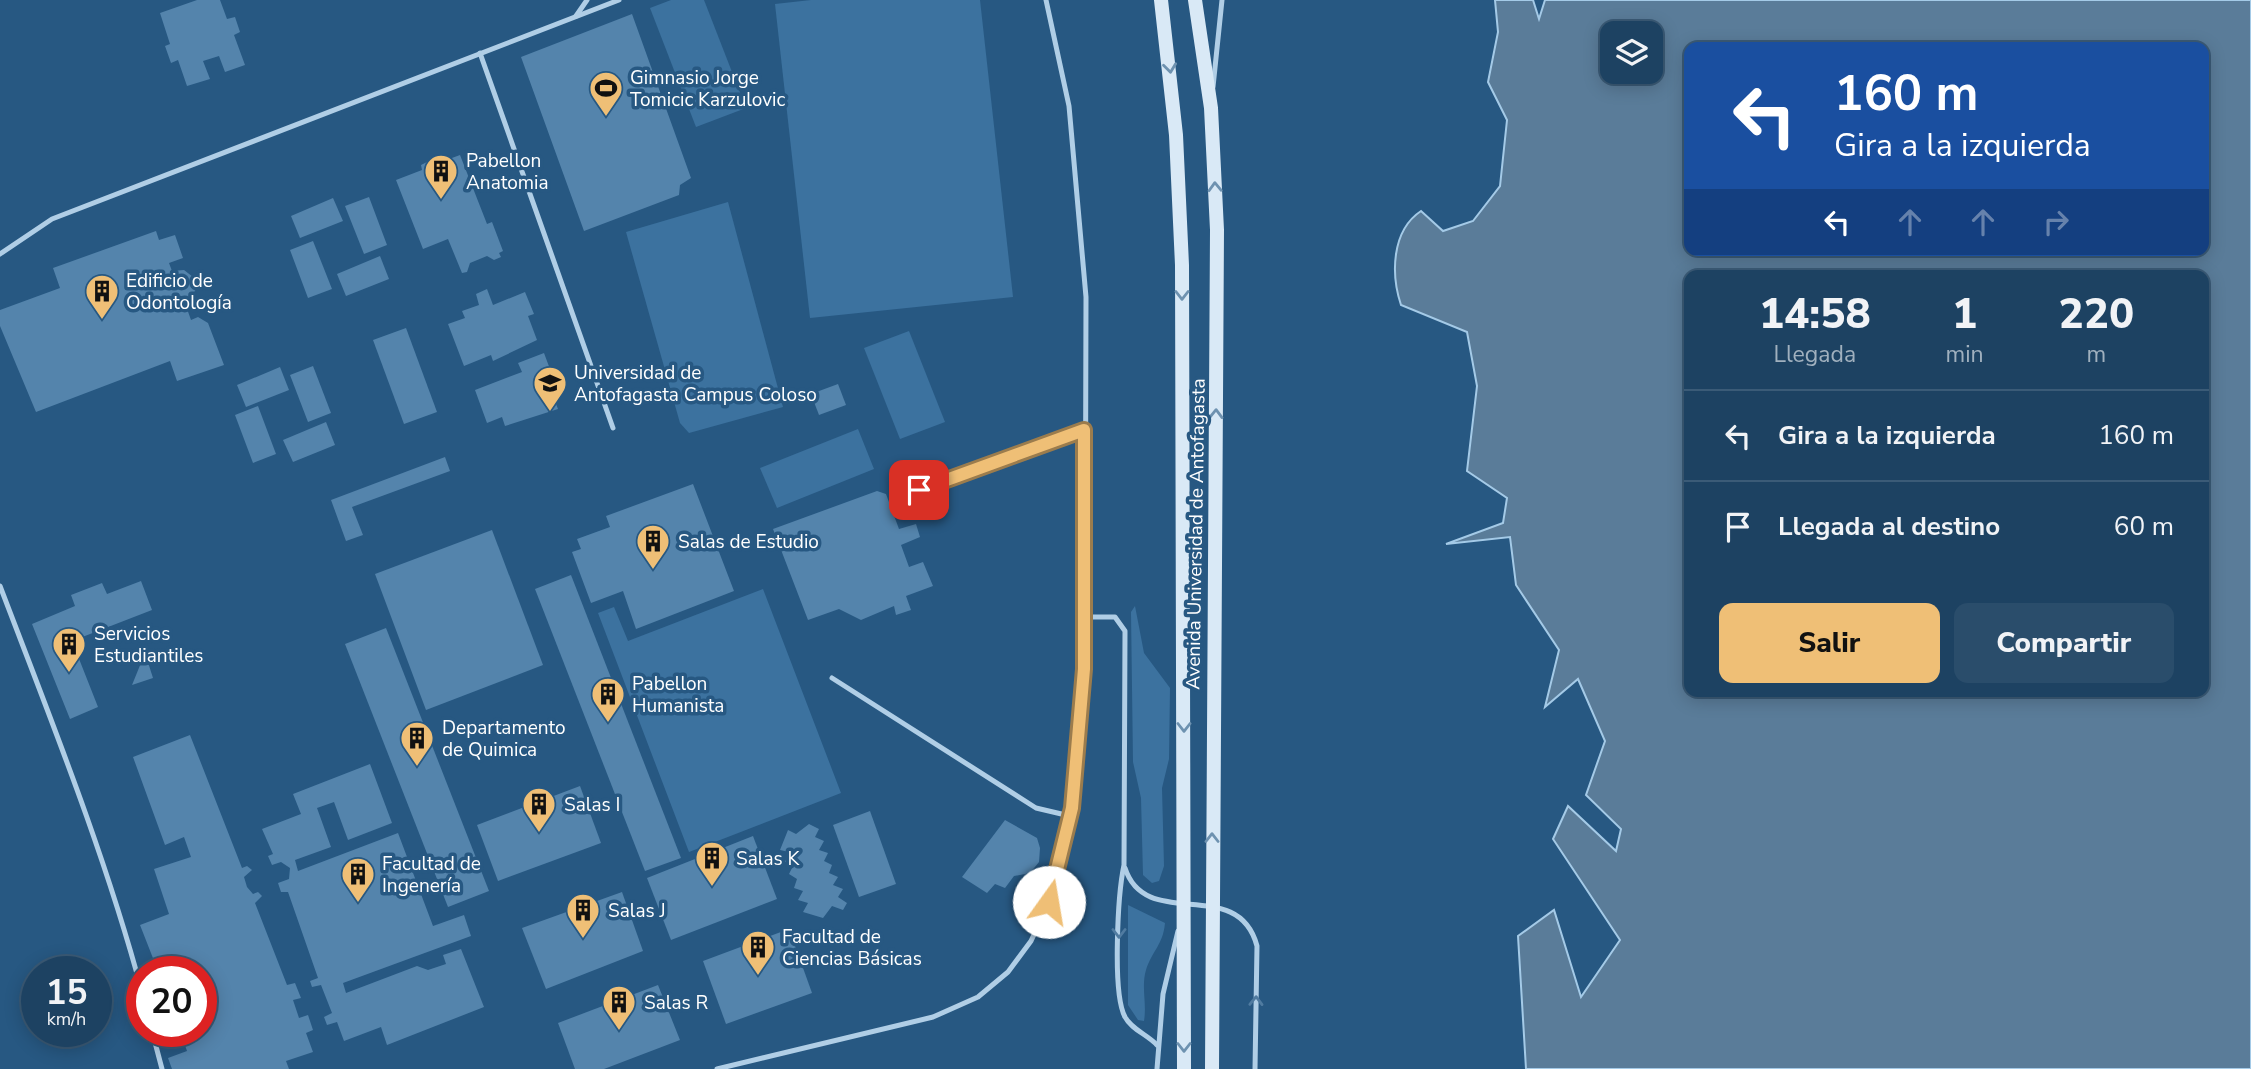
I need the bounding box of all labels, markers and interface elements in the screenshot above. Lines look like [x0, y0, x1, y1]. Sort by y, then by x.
map controls [1600, 21, 1663, 84]
button: layers [1600, 21, 1663, 84]
text: 160 m [1834, 60, 1978, 127]
one-way arrow [1162, 62, 1177, 74]
place label: Gimnasio Jorge Tomicic Karzulovic [630, 65, 785, 113]
sports icon: Gimnasio Jorge Tomicic Karzulovic [587, 69, 625, 118]
icon: left [1719, 70, 1810, 161]
text: Gira a la izquierda [1834, 124, 2091, 167]
place label: Pabellon Anatomia [466, 148, 549, 196]
building icon: Pabellon Anatomia [422, 152, 460, 201]
one-way arrow [1208, 181, 1223, 192]
icon: left [1818, 203, 1856, 241]
icon: ahead [1891, 203, 1929, 241]
icon: ahead [1964, 203, 2002, 241]
icon: right [2037, 203, 2075, 241]
place label: Edificio de Odontología [126, 268, 232, 316]
building icon: Edificio de Odontología [83, 272, 121, 321]
text: 14:58 [1759, 286, 1871, 343]
text: 1 [1952, 286, 1977, 343]
text: 220 [2059, 286, 2134, 343]
one-way arrow [1174, 290, 1190, 300]
text: Llegada [1773, 339, 1856, 370]
text: min [1946, 339, 1984, 370]
text: m [2086, 339, 2106, 370]
place label: Universidad de Antofagasta Campus Coloso [574, 360, 817, 408]
school or university icon: Universidad de Antofagasta Campus Coloso [531, 364, 569, 413]
street label: Avenida Universidad de Antofagasta [1180, 378, 1212, 690]
one-way arrow [1208, 409, 1224, 419]
icon: left [1719, 417, 1757, 455]
text: Gira a la izquierda [1778, 418, 1996, 453]
text: 160 m [2098, 418, 2174, 453]
pin [889, 460, 949, 520]
icon: arrive [900, 471, 938, 509]
icon: arrive [1719, 508, 1757, 546]
text: Llegada al destino [1778, 509, 2000, 544]
text: 60 m [2114, 509, 2174, 544]
building icon: Salas de Estudio [634, 522, 672, 571]
place label: Salas de Estudio [678, 529, 819, 555]
button: Salir [1719, 603, 1940, 683]
button: Compartir [1954, 603, 2174, 683]
place label: Servicios Estudiantiles [94, 621, 203, 669]
building icon: Servicios Estudiantiles [50, 625, 88, 674]
place label: Pabellon Humanista [632, 671, 724, 719]
building icon: Pabellon Humanista [589, 675, 627, 724]
place label: Departamento de Quimica [442, 715, 566, 763]
building icon: Departamento de Quimica [398, 719, 436, 768]
one-way arrow [1176, 722, 1192, 732]
building icon: Salas I [520, 785, 558, 834]
place label: Salas I [564, 792, 620, 818]
one-way arrow [1204, 832, 1220, 843]
building icon: Salas K [693, 839, 731, 888]
place label: Salas K [736, 846, 800, 872]
place label: Facultad de Ingenería [382, 851, 481, 899]
building icon: Facultad de Ingenería [339, 855, 377, 904]
position arrow [1012, 865, 1086, 939]
building icon: Salas J [564, 891, 602, 940]
place label: Salas J [608, 898, 666, 924]
place label: Facultad de Ciencias Básicas [782, 924, 922, 972]
building icon: Facultad de Ciencias Básicas [739, 928, 777, 977]
one-way arrow [1111, 928, 1127, 939]
speed limit sign: 20 [126, 956, 217, 1047]
text: 15 [45, 969, 88, 1016]
building icon: Salas R [600, 983, 638, 1032]
place label: Salas R [644, 990, 708, 1016]
one-way arrow [1249, 995, 1264, 1006]
text: km/h [47, 1007, 86, 1031]
one-way arrow [1176, 1043, 1192, 1053]

